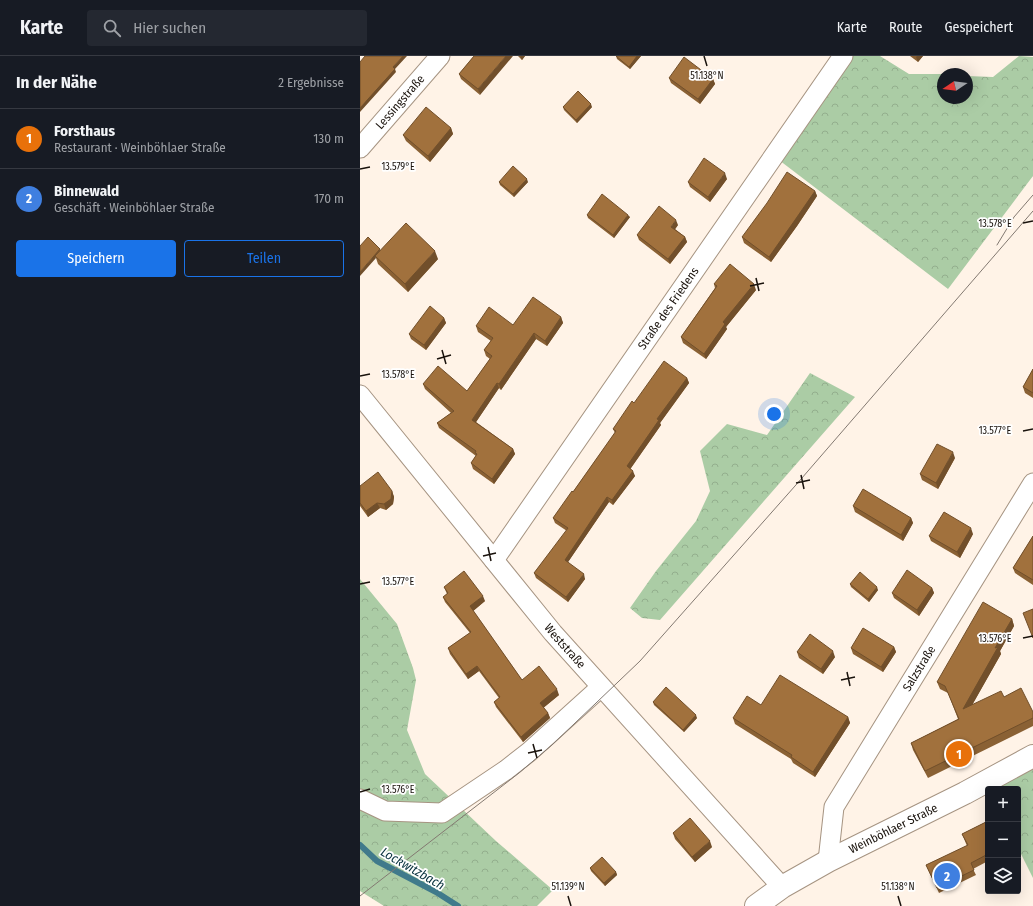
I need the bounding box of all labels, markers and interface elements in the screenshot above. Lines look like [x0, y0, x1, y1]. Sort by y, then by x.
search box [87, 10, 367, 46]
text: Karte [20, 16, 63, 39]
icon: search [101, 17, 123, 39]
text: Hier suchen [133, 19, 206, 37]
text: Karte [837, 19, 867, 36]
text: Route [889, 19, 922, 36]
text: Gespeichert [944, 19, 1013, 36]
north arrow [937, 68, 973, 104]
text: 51.138°N [690, 70, 724, 82]
text: In der Nähe [16, 72, 97, 93]
street label: Lessingstraße [373, 72, 427, 132]
text: 2 Ergebnisse [278, 75, 344, 90]
text: Forsthaus [54, 122, 115, 140]
text: 1 [26, 131, 32, 146]
text: 130 m [313, 131, 344, 146]
text: Restaurant · Weinböhlaer Straße [54, 140, 226, 155]
text: 13.579°E [381, 161, 415, 173]
text: Binnewald [54, 182, 119, 200]
text: 2 [26, 191, 32, 206]
text: 170 m [314, 191, 344, 206]
text: Geschäft · Weinböhlaer Straße [54, 200, 214, 215]
text: 13.578°E [978, 218, 1012, 230]
button: Speichern [16, 240, 176, 277]
button: Teilen [184, 240, 344, 277]
street label: Straße des Friedens [635, 265, 702, 352]
text: 13.578°E [381, 369, 415, 381]
your location [764, 404, 784, 424]
text: 13.577°E [979, 425, 1012, 437]
text: 13.577°E [382, 576, 415, 588]
street label: Weststraße [541, 621, 588, 671]
text: 13.576°E [978, 633, 1012, 645]
street label: Salzstraße [900, 643, 938, 694]
pin: 1 [946, 739, 972, 769]
text: 13.576°E [381, 784, 415, 796]
map controls [985, 786, 1021, 894]
button: + [985, 786, 1021, 822]
street label: Weinböhlaer Straße [847, 801, 940, 856]
button: − [985, 822, 1021, 858]
water label: Lockwitzbach [378, 844, 447, 893]
button: layers [985, 858, 1021, 894]
pin: 2 [934, 861, 960, 891]
text: 51.139°N [551, 881, 585, 893]
text: 51.138°N [881, 881, 915, 893]

